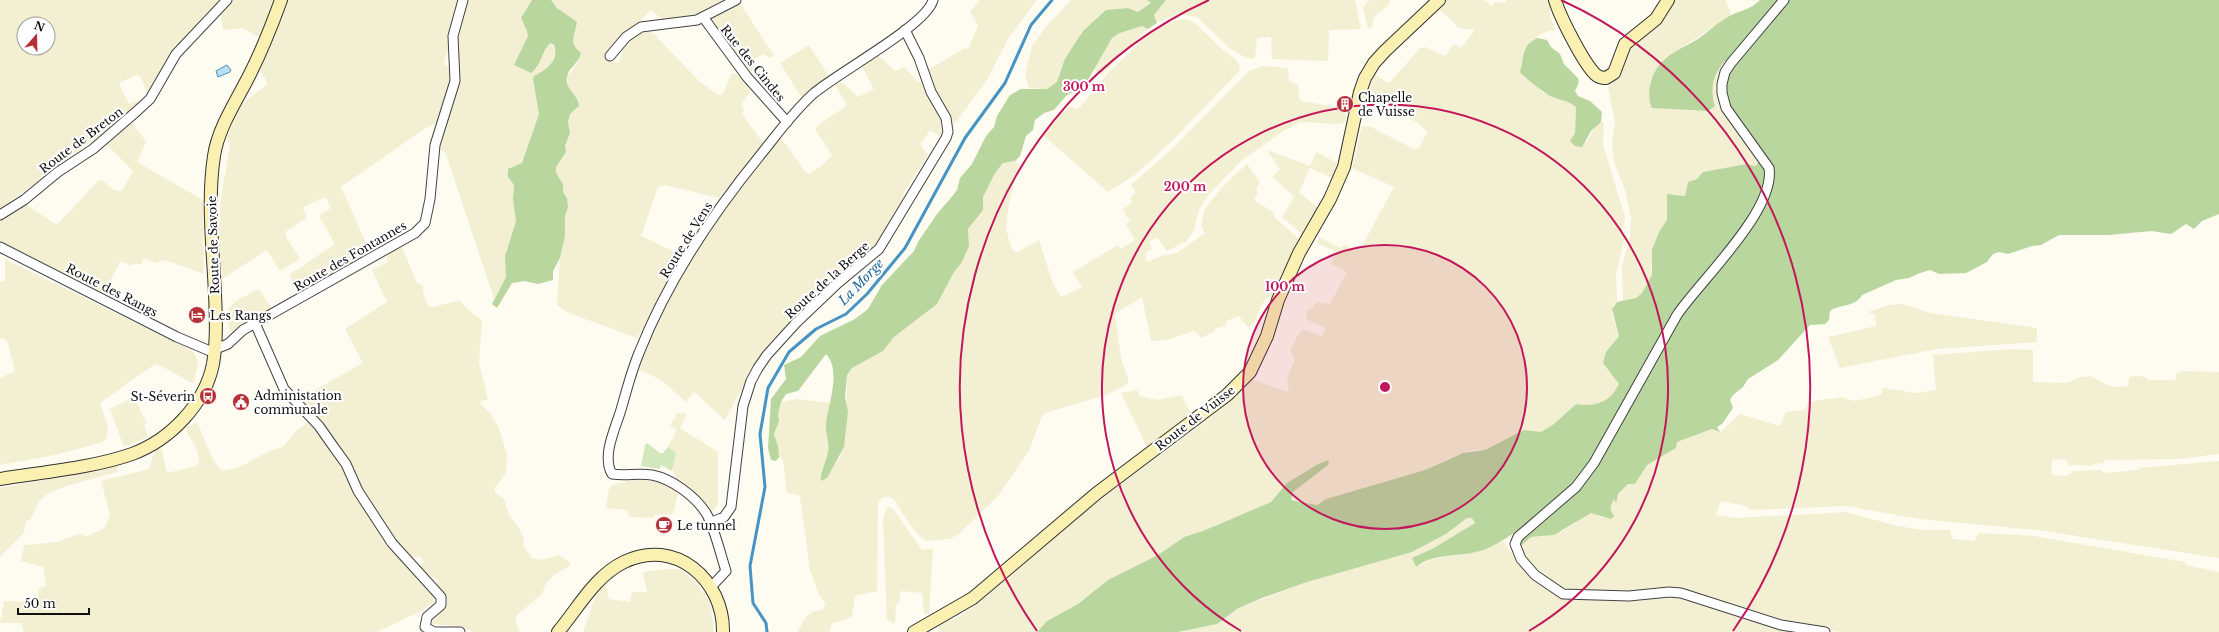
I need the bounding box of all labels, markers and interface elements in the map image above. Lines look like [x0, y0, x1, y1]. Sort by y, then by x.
north arrow [16, 16, 56, 56]
text: N [32, 18, 47, 35]
street label: Rue des Cindes [718, 22, 788, 104]
text: 300 m [1063, 79, 1106, 94]
place label: Chapelle de Vuisse [1358, 90, 1415, 119]
building icon: Chapelle de Vuisse [1335, 94, 1355, 114]
street label: Route de Breton [36, 104, 126, 176]
text: 200 m [1164, 179, 1207, 194]
street label: Route de Savoie [204, 195, 222, 294]
street label: Route de Vens [657, 199, 715, 281]
street label: Route des Fontannes [291, 218, 409, 294]
street label: Route de la Berge [782, 238, 872, 322]
water label: La Morge [834, 255, 887, 310]
street label: Route des Rangs [64, 260, 160, 320]
text: 100 m [1265, 279, 1306, 294]
hotel icon: Les Rangs [187, 305, 207, 325]
place label: Les Rangs [210, 308, 272, 323]
centre of rings [1378, 380, 1392, 394]
street label: Route de Vuisse [1152, 382, 1238, 454]
bus stop icon: St-Séverin [198, 386, 218, 406]
place label: Administation communale [253, 388, 342, 417]
place label: St-Séverin [131, 389, 195, 404]
public building icon: Administation communale [231, 392, 251, 412]
cafe icon: Le tunnel [654, 515, 674, 535]
place label: Le tunnel [677, 518, 736, 533]
scale bar [18, 590, 89, 616]
text: 50 m [24, 596, 56, 611]

